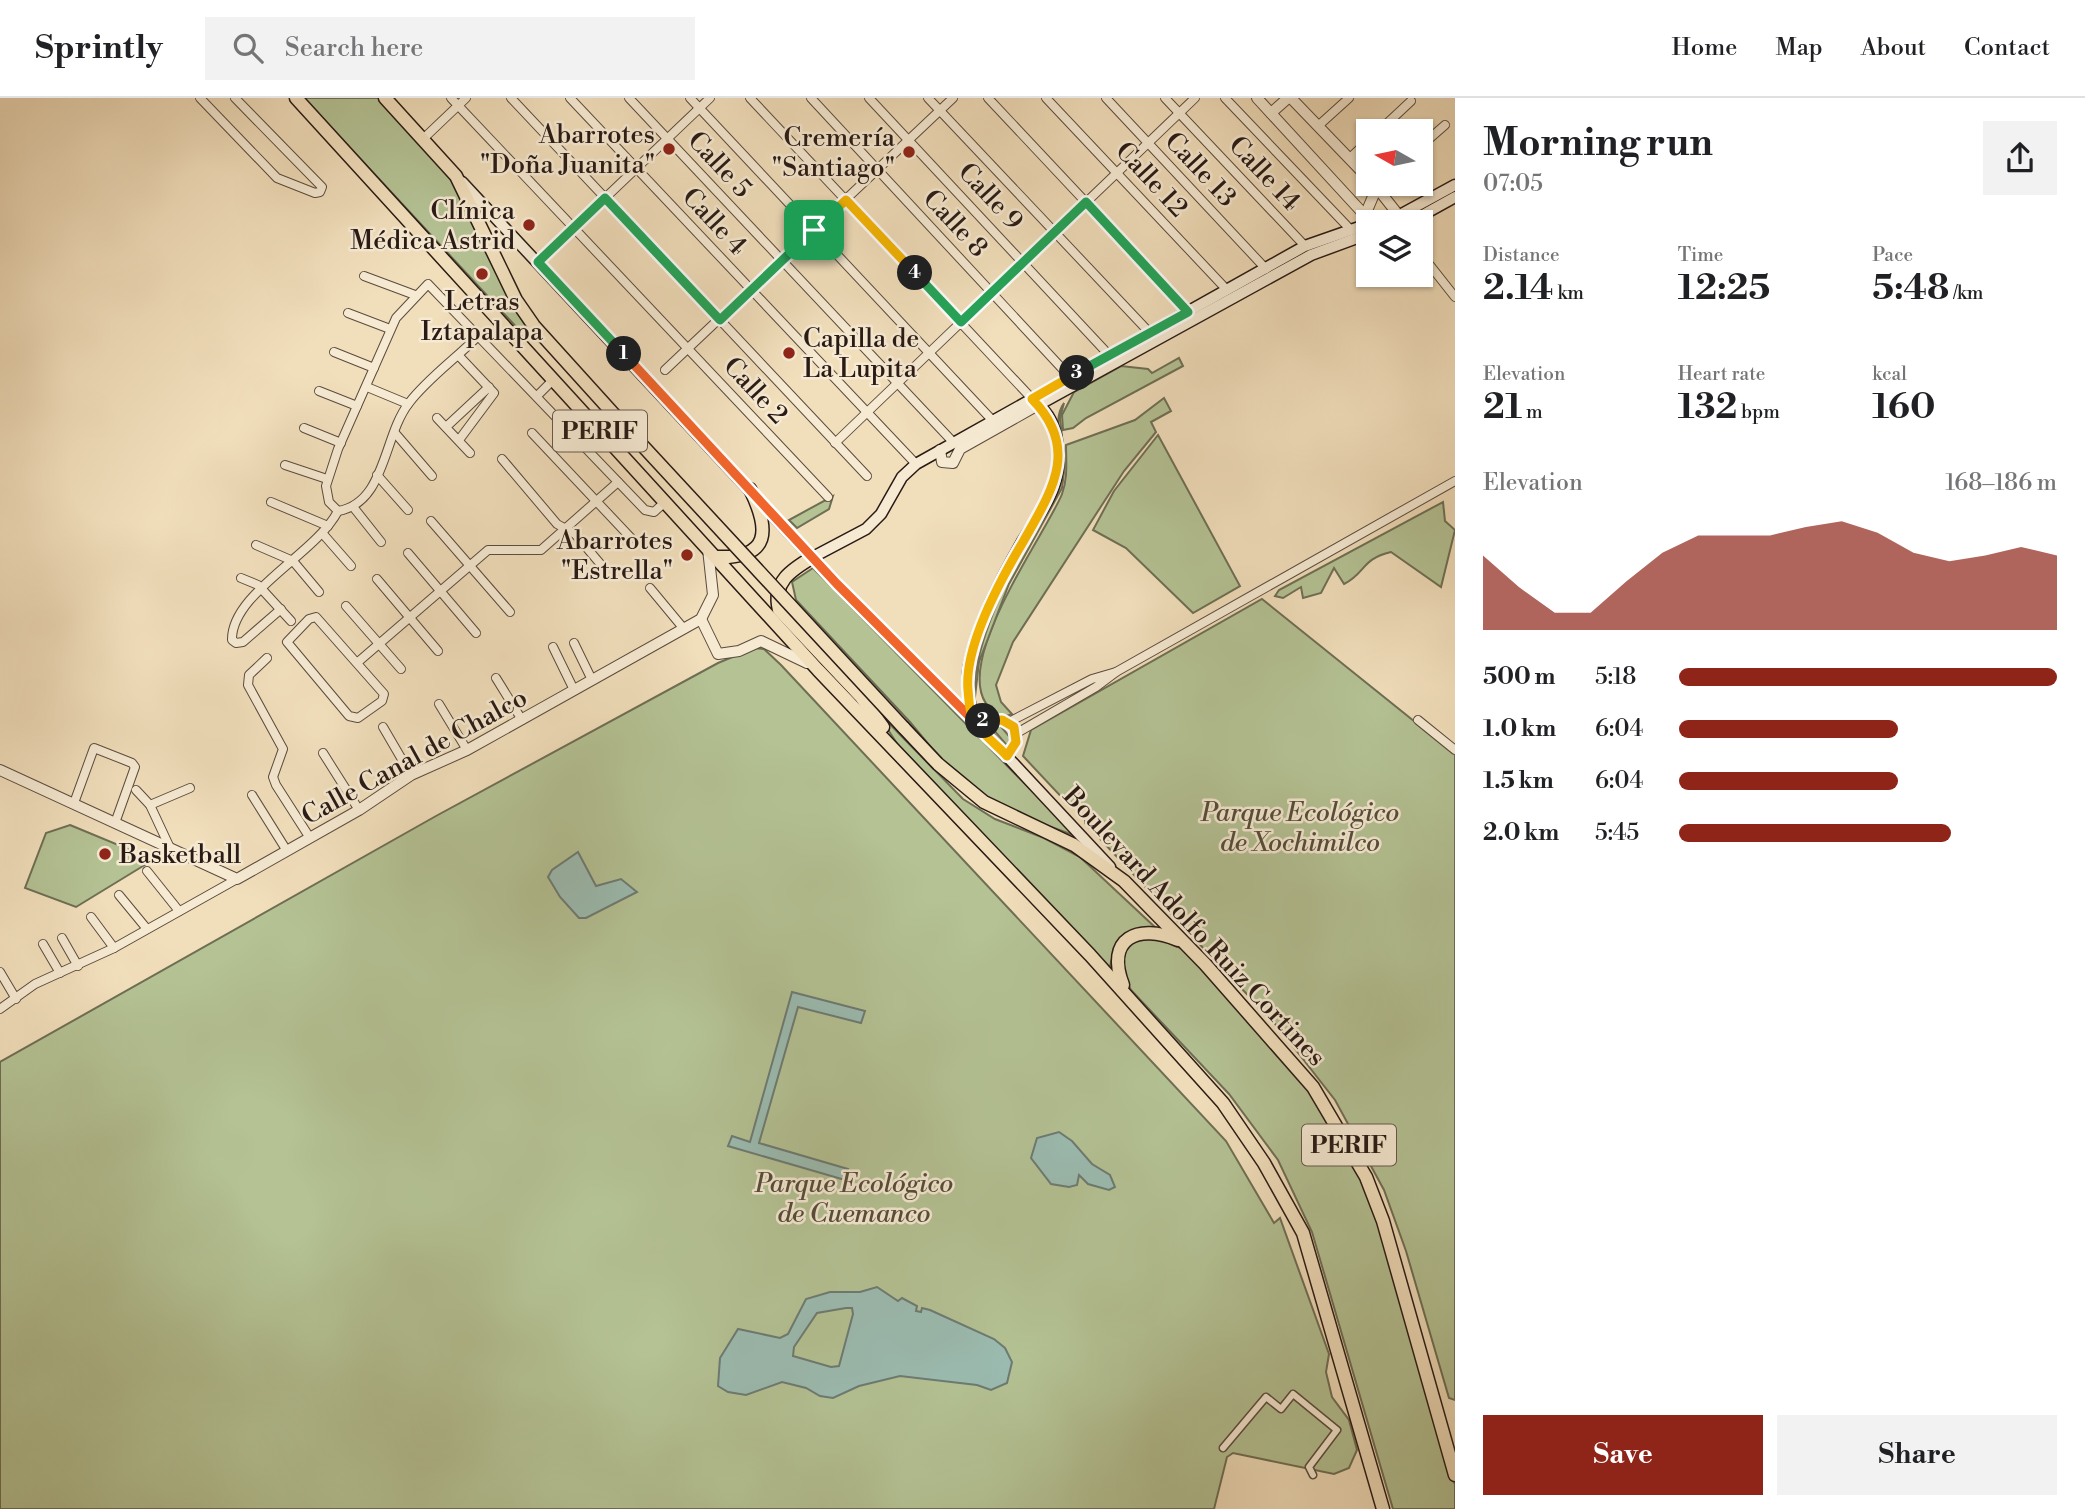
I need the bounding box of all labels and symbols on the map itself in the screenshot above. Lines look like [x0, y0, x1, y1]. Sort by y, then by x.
place label: Abarrotes "Doña Juanita" [480, 119, 655, 181]
north arrow [1356, 119, 1433, 196]
place label: Cremería "Santiago" [772, 122, 896, 184]
street label: Calle 5 [681, 125, 758, 205]
street label: Calle 13 [1158, 126, 1243, 214]
street label: Calle 14 [1222, 130, 1307, 218]
street label: Calle 12 [1108, 135, 1194, 224]
marker: Abarrotes "Doña Juanita" [661, 141, 677, 157]
marker: Cremería "Santiago" [901, 144, 917, 160]
street label: Calle 9 [951, 156, 1029, 237]
street label: Calle 4 [675, 181, 753, 262]
street label: Calle 8 [916, 183, 995, 264]
place label: Clínica Médica Astrid [350, 195, 516, 257]
pin [784, 200, 844, 260]
marker: Clínica Médica Astrid [521, 217, 537, 233]
pin: 4 [898, 256, 932, 290]
marker: Letras Iztapalapa [474, 266, 490, 282]
place label: Letras Iztapalapa [421, 286, 544, 348]
place label: Capilla de La Lupita [803, 323, 919, 385]
pin: 1 [606, 336, 642, 372]
marker: Capilla de La Lupita [781, 345, 797, 361]
street label: Calle 2 [716, 351, 794, 431]
pin: 3 [1060, 356, 1094, 390]
road number: PERIF [553, 410, 647, 452]
place label: Abarrotes "Estrella" [556, 525, 673, 587]
marker: Abarrotes "Estrella" [679, 547, 695, 563]
street label: Calle Canal de Chalco [296, 682, 533, 832]
pin: 2 [965, 704, 1000, 738]
street label: Boulevard Adolfo Ruiz Cortines [1056, 780, 1332, 1073]
park label: Parque Ecológico de Xochimilco [1200, 797, 1399, 859]
place label: Basketball [118, 839, 242, 871]
marker: Basketball [97, 846, 113, 862]
road number: PERIF [1302, 1125, 1396, 1166]
park label: Parque Ecológico de Cuemanco [754, 1168, 953, 1230]

